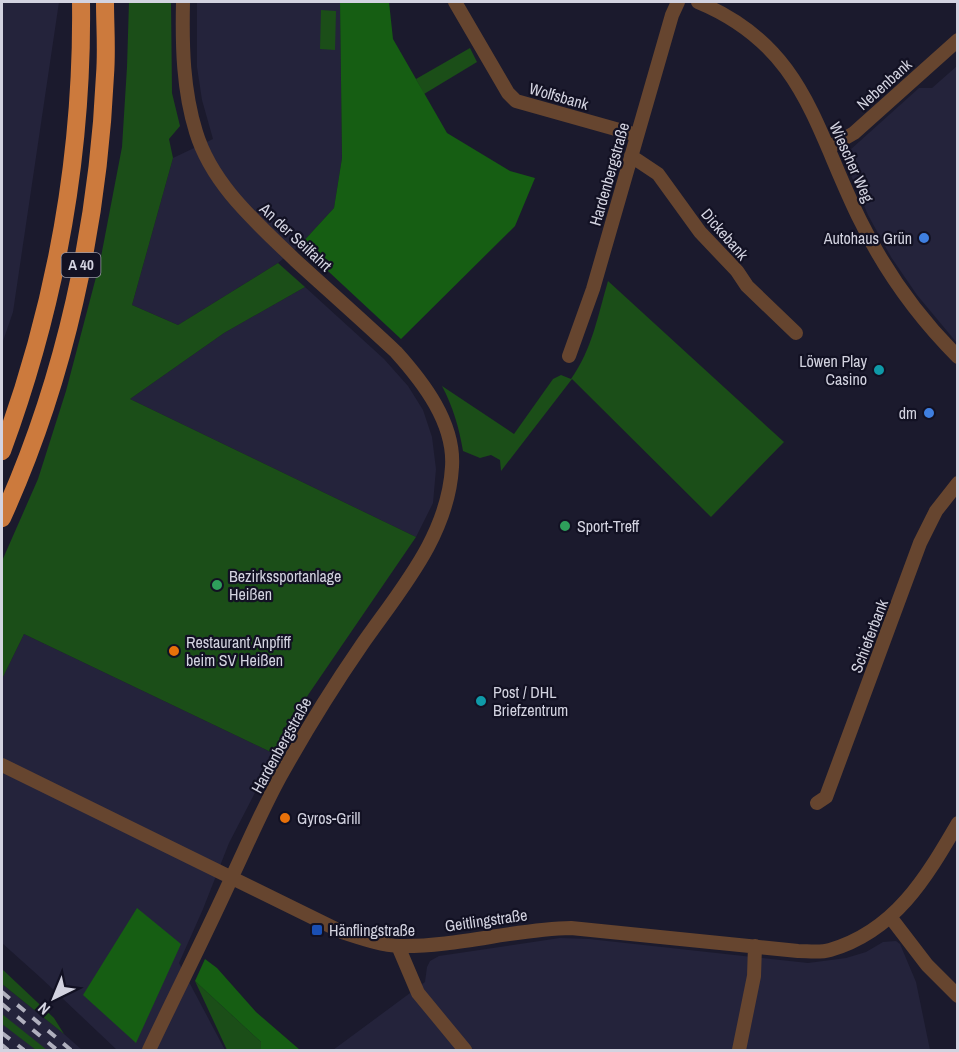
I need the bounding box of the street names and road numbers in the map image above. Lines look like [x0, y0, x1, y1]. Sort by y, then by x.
street label: Nebenbank [852, 53, 917, 115]
street label: Wolfsbank [527, 77, 592, 115]
street label: Wiescher Weg [824, 118, 880, 206]
street label: Hardenbergstraße [584, 120, 634, 228]
street label: An der Seilfahrt [254, 197, 337, 276]
street label: Dickebank [696, 203, 754, 265]
road number: A 40 [62, 253, 100, 277]
street label: Schieferbank [845, 596, 893, 676]
street label: Hardenbergstraße [246, 693, 316, 797]
street label: Geitlingstraße [443, 903, 529, 937]

